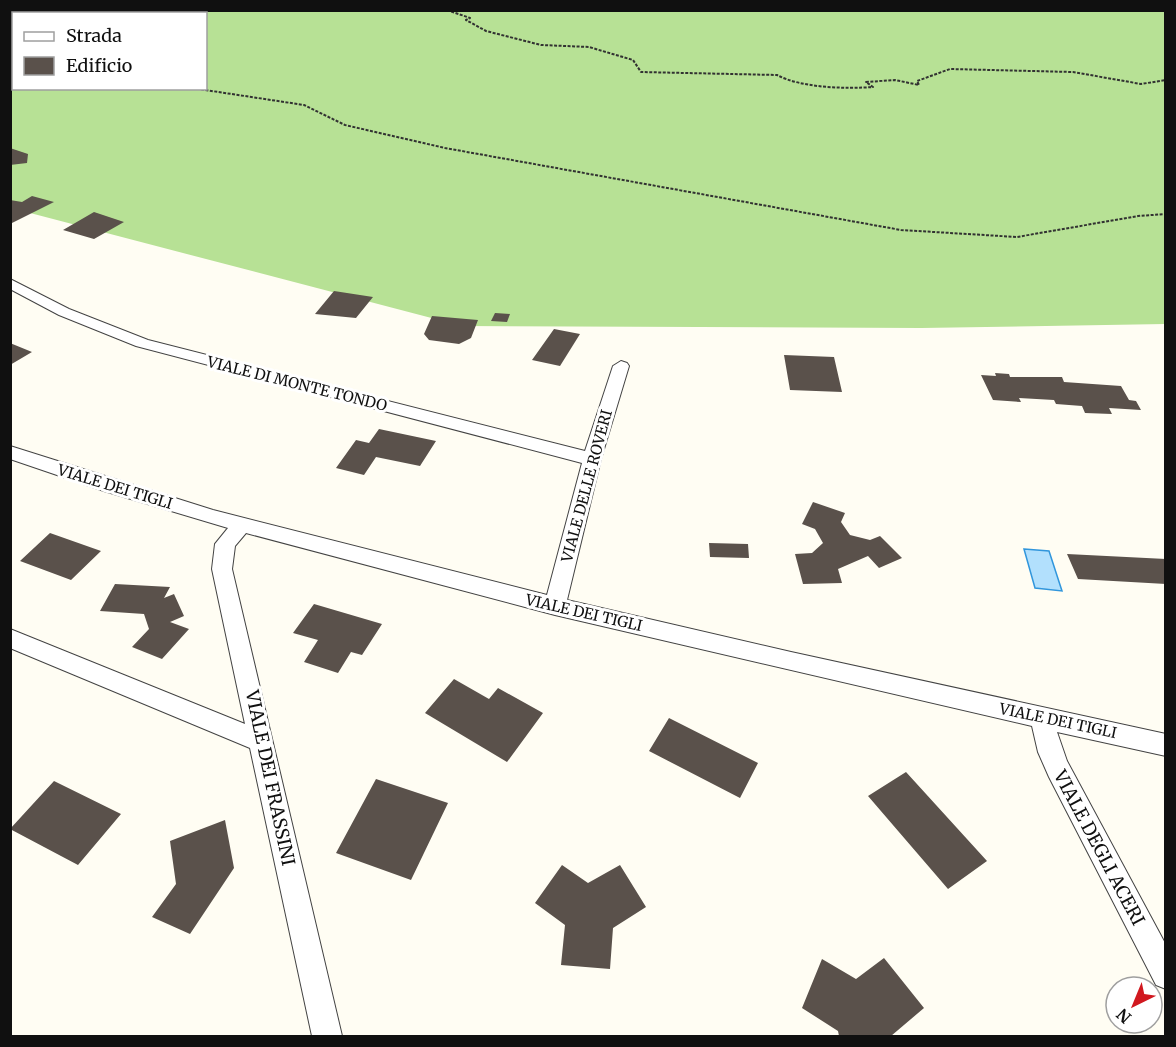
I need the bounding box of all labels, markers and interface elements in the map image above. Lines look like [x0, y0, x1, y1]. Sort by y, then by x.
legend [12, 12, 207, 90]
text: Strada [66, 24, 122, 47]
text: Edificio [66, 54, 132, 77]
street label: VIALE DI MONTE TONDO [204, 352, 389, 415]
street label: VIALE DELLE ROVERI [557, 407, 616, 565]
street label: VIALE DEI TIGLI [54, 460, 175, 513]
street label: VIALE DEI TIGLI [523, 590, 644, 635]
street label: VIALE DEI FRASSINI [240, 687, 300, 868]
street label: VIALE DEI TIGLI [997, 699, 1118, 742]
street label: VIALE DEGLI ACERI [1048, 765, 1150, 929]
north arrow [1104, 975, 1164, 1035]
text: N [1112, 1004, 1135, 1028]

